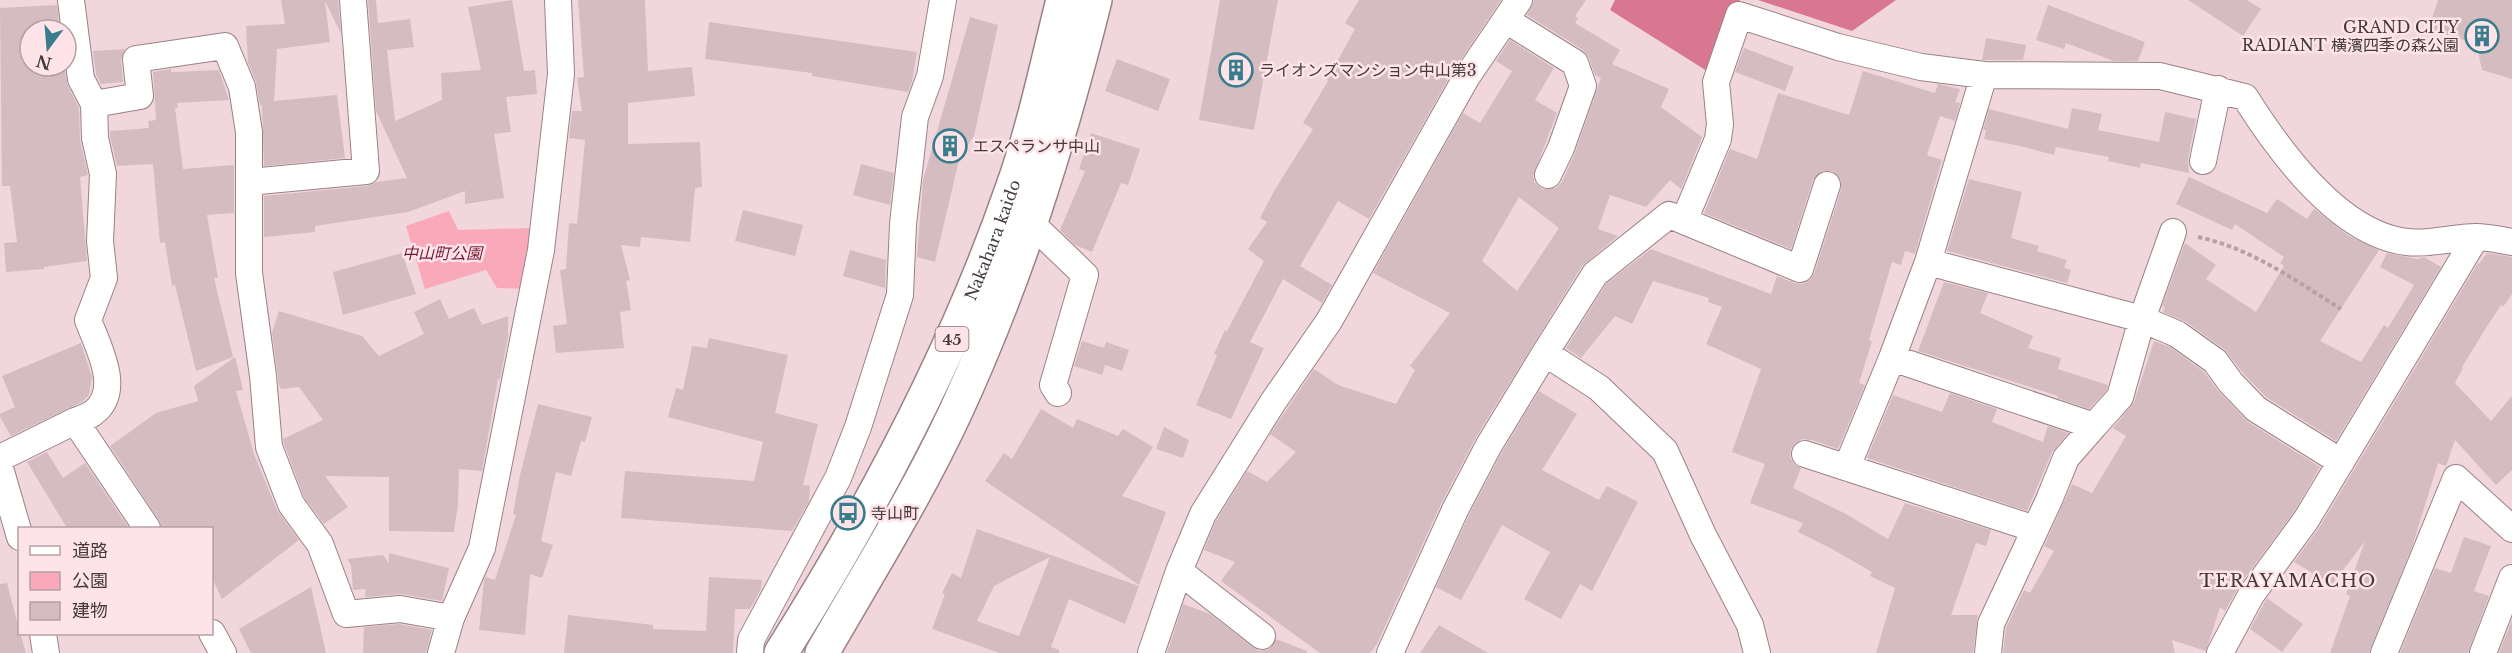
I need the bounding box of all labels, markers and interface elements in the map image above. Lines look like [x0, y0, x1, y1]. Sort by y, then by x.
place label: GRAND CITY RADIANT 横濱四季の森公園 [2242, 17, 2459, 55]
north arrow [18, 18, 78, 78]
building icon: GRAND CITY RADIANT 横濱四季の森公園 [2464, 18, 2500, 54]
text: N [34, 51, 54, 74]
building icon: ライオンズマンション中山第3 [1218, 52, 1254, 88]
place label: ライオンズマンション中山第3 [1259, 60, 1477, 80]
building icon: エスペランサ中山 [932, 128, 968, 164]
place label: エスペランサ中山 [973, 136, 1100, 156]
street label: Nakahara kaido [960, 177, 1025, 303]
park label: 中山町公園 [402, 243, 484, 263]
road number: 45 [936, 327, 968, 351]
bus stop icon: 寺山町 [830, 495, 866, 531]
place label: 寺山町 [871, 503, 919, 523]
legend [18, 527, 213, 635]
text: 道路 [72, 540, 108, 562]
text: 公園 [72, 570, 108, 592]
district label: TERAYAMACHO [2199, 570, 2377, 592]
text: 建物 [72, 600, 108, 622]

